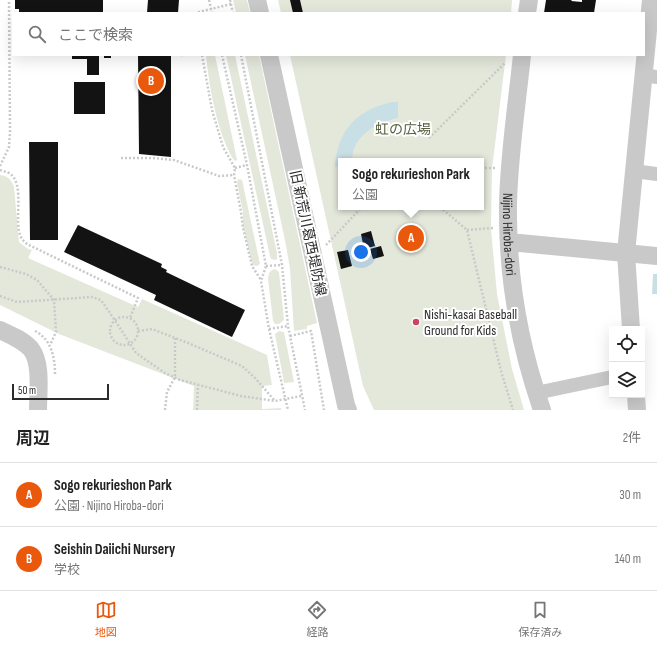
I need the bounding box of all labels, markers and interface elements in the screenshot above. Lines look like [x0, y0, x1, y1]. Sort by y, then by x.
search box [12, 12, 645, 56]
icon: search [26, 23, 48, 45]
text: ここで検索 [58, 26, 133, 45]
pin: B [138, 66, 164, 96]
park label: 虹の広場 [375, 121, 431, 138]
popup [338, 158, 484, 210]
text: Sogo rekurieshon Park [352, 165, 470, 184]
street label: 旧 新荒川葛西堤防線 [286, 169, 330, 297]
text: 公園 [352, 187, 378, 203]
street label: Nijino Hiroba-dori [499, 193, 520, 277]
pin: A [398, 223, 424, 253]
your location [351, 242, 371, 262]
place label: Nishi-kasai Baseball Ground for Kids [424, 306, 517, 339]
marker: Nishi-kasai Baseball Ground for Kids [411, 317, 421, 327]
map controls [609, 326, 645, 398]
button: locate [609, 326, 645, 362]
button: layers [609, 362, 645, 398]
scale bar [12, 382, 109, 401]
text: 50 m [18, 384, 36, 397]
text: 周辺 [16, 429, 50, 449]
text: 2件 [623, 430, 641, 446]
text: Sogo rekurieshon Park [54, 476, 172, 495]
text: A [26, 487, 32, 503]
text: 30 m [619, 487, 641, 503]
text: 公園 · Nijino Hiroba-dori [54, 498, 164, 514]
text: Seishin Daiichi Nursery [54, 540, 175, 559]
text: B [26, 551, 32, 567]
text: 140 m [615, 551, 641, 567]
text: 学校 [54, 562, 80, 578]
tab: 地図 [95, 599, 117, 639]
tab: 経路 [306, 599, 328, 639]
tab: 保存済み [518, 599, 562, 639]

